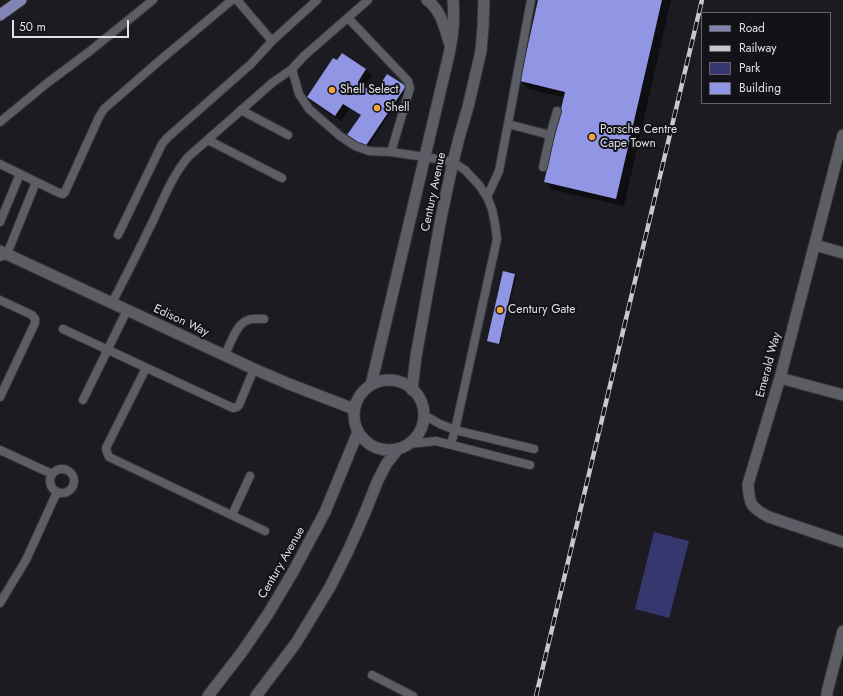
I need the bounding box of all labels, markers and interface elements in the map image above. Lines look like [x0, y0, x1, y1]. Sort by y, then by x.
scale bar [14, 12, 131, 38]
legend [701, 12, 831, 104]
text: 50 m [19, 18, 46, 36]
text: Road [739, 19, 765, 37]
text: Railway [739, 39, 777, 57]
text: Park [739, 59, 760, 77]
text: Building [739, 79, 781, 97]
place label: Shell Select [340, 83, 398, 97]
marker: Shell Select [327, 85, 337, 95]
place label: Shell [385, 101, 410, 115]
marker: Shell [372, 103, 382, 113]
place label: Porsche Centre Cape Town [600, 123, 677, 151]
marker: Porsche Centre Cape Town [587, 132, 597, 142]
street label: Century Avenue [419, 151, 449, 233]
street label: Edison Way [151, 302, 211, 340]
place label: Century Gate [508, 303, 575, 317]
marker: Century Gate [495, 305, 505, 315]
street label: Emerald Way [753, 331, 785, 399]
street label: Century Avenue [256, 524, 308, 602]

